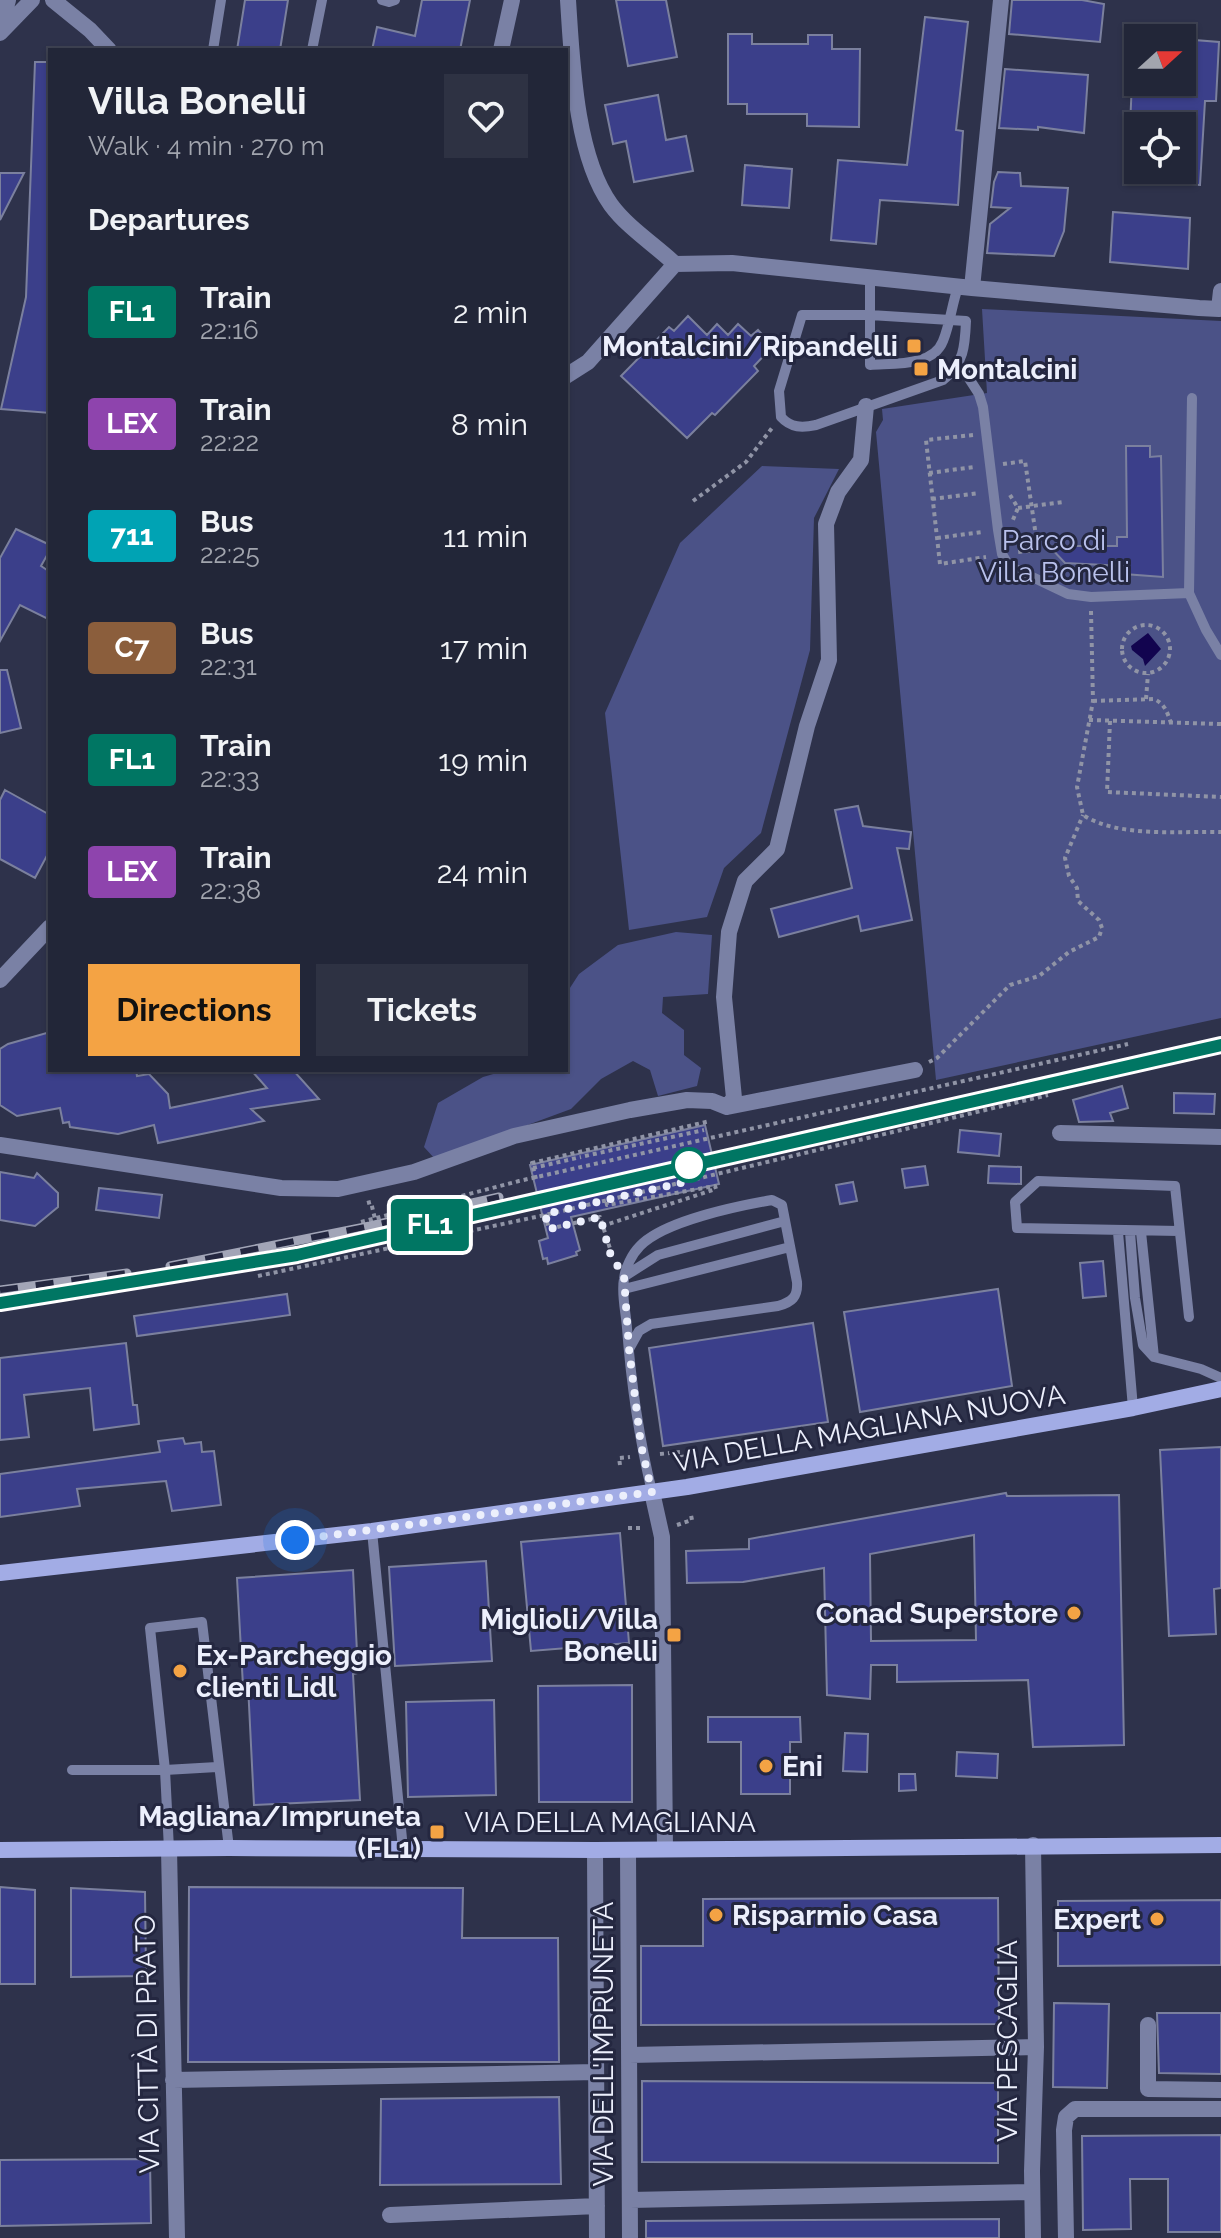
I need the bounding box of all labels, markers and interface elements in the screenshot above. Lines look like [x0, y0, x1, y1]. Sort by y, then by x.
north arrow [1124, 24, 1196, 96]
map controls [1124, 24, 1196, 184]
button: heart [444, 74, 528, 158]
text: Villa Bonelli [88, 78, 307, 123]
button: locate [1124, 112, 1196, 184]
text: Walk · 4 min · 270 m [88, 131, 325, 161]
text: Departures [88, 202, 250, 237]
text: Train [200, 280, 272, 315]
text: FL1 [109, 295, 155, 328]
text: 2 min [453, 295, 528, 330]
text: 22:16 [200, 315, 259, 345]
place label: Montalcini/Ripandelli [602, 330, 898, 363]
marker: Montalcini/Ripandelli [905, 337, 923, 355]
place label: Montalcini [937, 353, 1077, 386]
marker: Montalcini [912, 360, 930, 378]
text: Train [200, 392, 272, 427]
text: LEX [106, 407, 158, 440]
text: 8 min [451, 407, 528, 442]
text: 22:22 [200, 427, 259, 457]
text: Bus [200, 504, 254, 539]
text: 711 [110, 519, 154, 552]
text: 11 min [443, 519, 528, 554]
park label: Parco di Villa Bonelli [978, 524, 1130, 589]
text: 22:25 [200, 539, 260, 569]
text: Bus [200, 616, 254, 651]
text: C7 [115, 631, 149, 664]
text: 17 min [440, 631, 528, 666]
text: 22:31 [200, 651, 257, 681]
text: Train [200, 728, 272, 763]
text: FL1 [109, 743, 155, 776]
text: 19 min [438, 743, 528, 778]
text: 22:33 [200, 763, 260, 793]
text: Train [200, 840, 272, 875]
text: LEX [106, 855, 158, 888]
text: 24 min [437, 855, 528, 890]
text: 22:38 [200, 875, 261, 905]
button: Directions [88, 964, 300, 1056]
button: Tickets [316, 964, 528, 1056]
unlabelled marker [672, 1148, 706, 1182]
line badge: FL1 [384, 1199, 476, 1251]
text: FL1 [407, 1208, 453, 1241]
street label: VIA DELLA MAGLIANA NUOVA [671, 1378, 1068, 1479]
your location [275, 1520, 315, 1560]
place label: Conad Superstore [816, 1597, 1058, 1630]
place label: Miglioli/Villa Bonelli [480, 1603, 658, 1668]
marker: Conad Superstore [1065, 1604, 1083, 1622]
marker: Miglioli/Villa Bonelli [665, 1626, 683, 1644]
place label: Ex-Parcheggio clienti Lidl [196, 1639, 392, 1704]
marker: Ex-Parcheggio clienti Lidl [171, 1662, 189, 1680]
place label: Eni [782, 1750, 823, 1783]
marker: Eni [757, 1757, 775, 1775]
place label: Magliana/Impruneta (FL1) [138, 1800, 421, 1865]
street label: VIA DELLA MAGLIANA [464, 1806, 756, 1839]
marker: Magliana/Impruneta (FL1) [428, 1823, 446, 1841]
place label: Risparmio Casa [732, 1899, 938, 1932]
street label: VIA DELL'IMPRUNETA [587, 1902, 620, 2186]
place label: Expert [1053, 1903, 1141, 1936]
marker: Risparmio Casa [707, 1906, 725, 1924]
marker: Expert [1148, 1910, 1166, 1928]
street label: VIA CITTÀ DI PRATO [129, 1914, 166, 2174]
street label: VIA PESCAGLIA [991, 1940, 1024, 2142]

